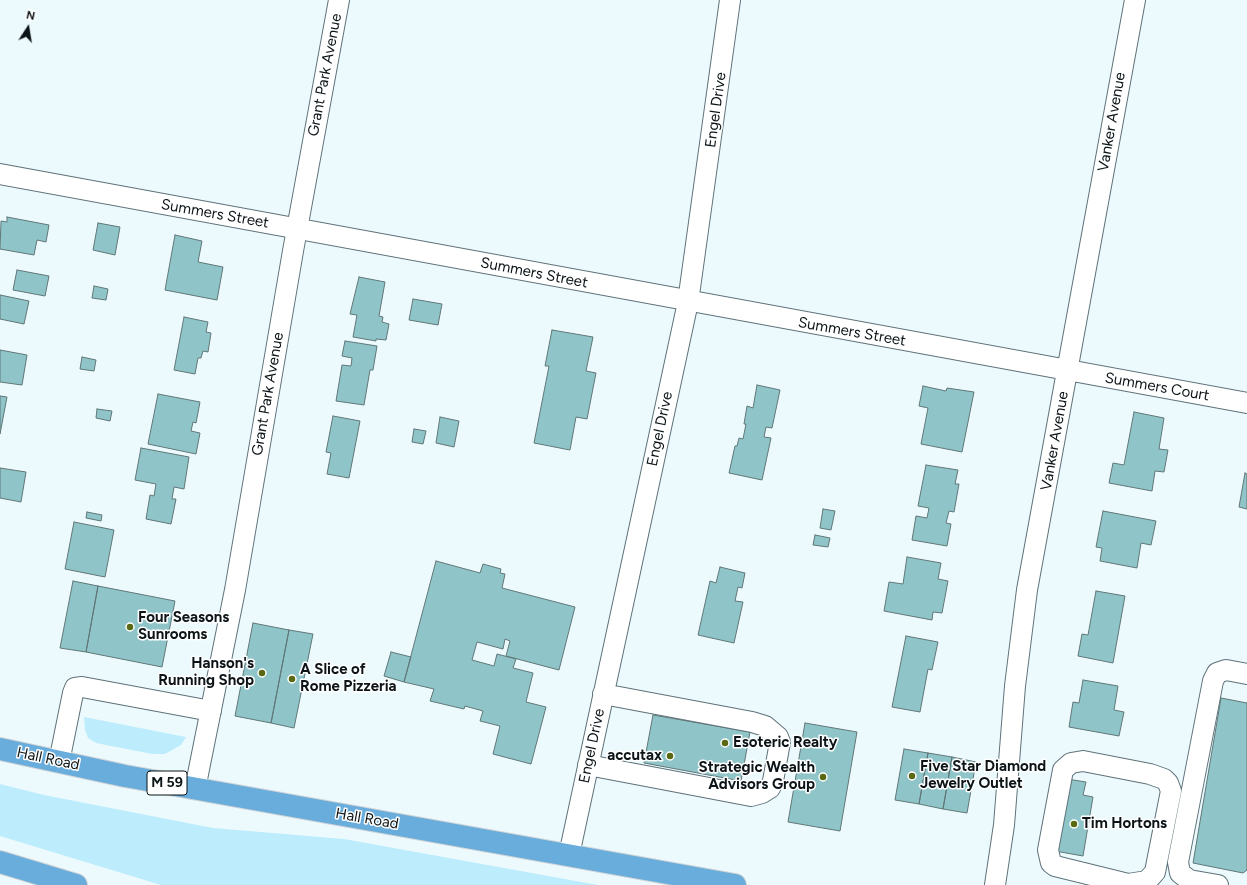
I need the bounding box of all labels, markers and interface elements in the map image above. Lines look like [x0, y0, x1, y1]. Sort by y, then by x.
north arrow [8, 8, 48, 48]
text: N [25, 9, 36, 23]
street label: Grant Park Avenue [304, 12, 346, 138]
street label: Engel Drive [702, 71, 730, 149]
street label: Vanker Avenue [1094, 71, 1130, 173]
street label: Summers Street [160, 196, 270, 232]
street label: Summers Street [479, 254, 589, 292]
street label: Summers Street [797, 314, 907, 350]
street label: Grant Park Avenue [248, 331, 288, 457]
street label: Summers Court [1103, 369, 1211, 405]
street label: Engel Drive [643, 390, 677, 468]
street label: Vanker Avenue [1037, 390, 1073, 492]
place label: Four Seasons Sunrooms [138, 609, 229, 644]
marker: Four Seasons Sunrooms [125, 622, 135, 632]
place label: Hanson's Running Shop [158, 655, 254, 690]
place label: A Slice of Rome Pizzeria [300, 661, 397, 696]
marker: Hanson's Running Shop [257, 668, 267, 678]
marker: A Slice of Rome Pizzeria [287, 674, 297, 684]
street label: Engel Drive [575, 707, 609, 785]
place label: Esoteric Realty [733, 734, 837, 752]
marker: Esoteric Realty [720, 738, 730, 748]
street label: Hall Road [15, 744, 81, 774]
place label: accutax [607, 747, 662, 765]
marker: accutax [665, 751, 675, 761]
place label: Five Star Diamond Jewelry Outlet [920, 758, 1046, 793]
place label: Strategic Wealth Advisors Group [699, 759, 815, 794]
road number: M 59 [147, 771, 187, 795]
marker: Five Star Diamond Jewelry Outlet [907, 771, 917, 781]
marker: Strategic Wealth Advisors Group [818, 772, 828, 782]
street label: Hall Road [334, 805, 400, 833]
place label: Tim Hortons [1082, 815, 1167, 833]
marker: Tim Hortons [1069, 819, 1079, 829]

